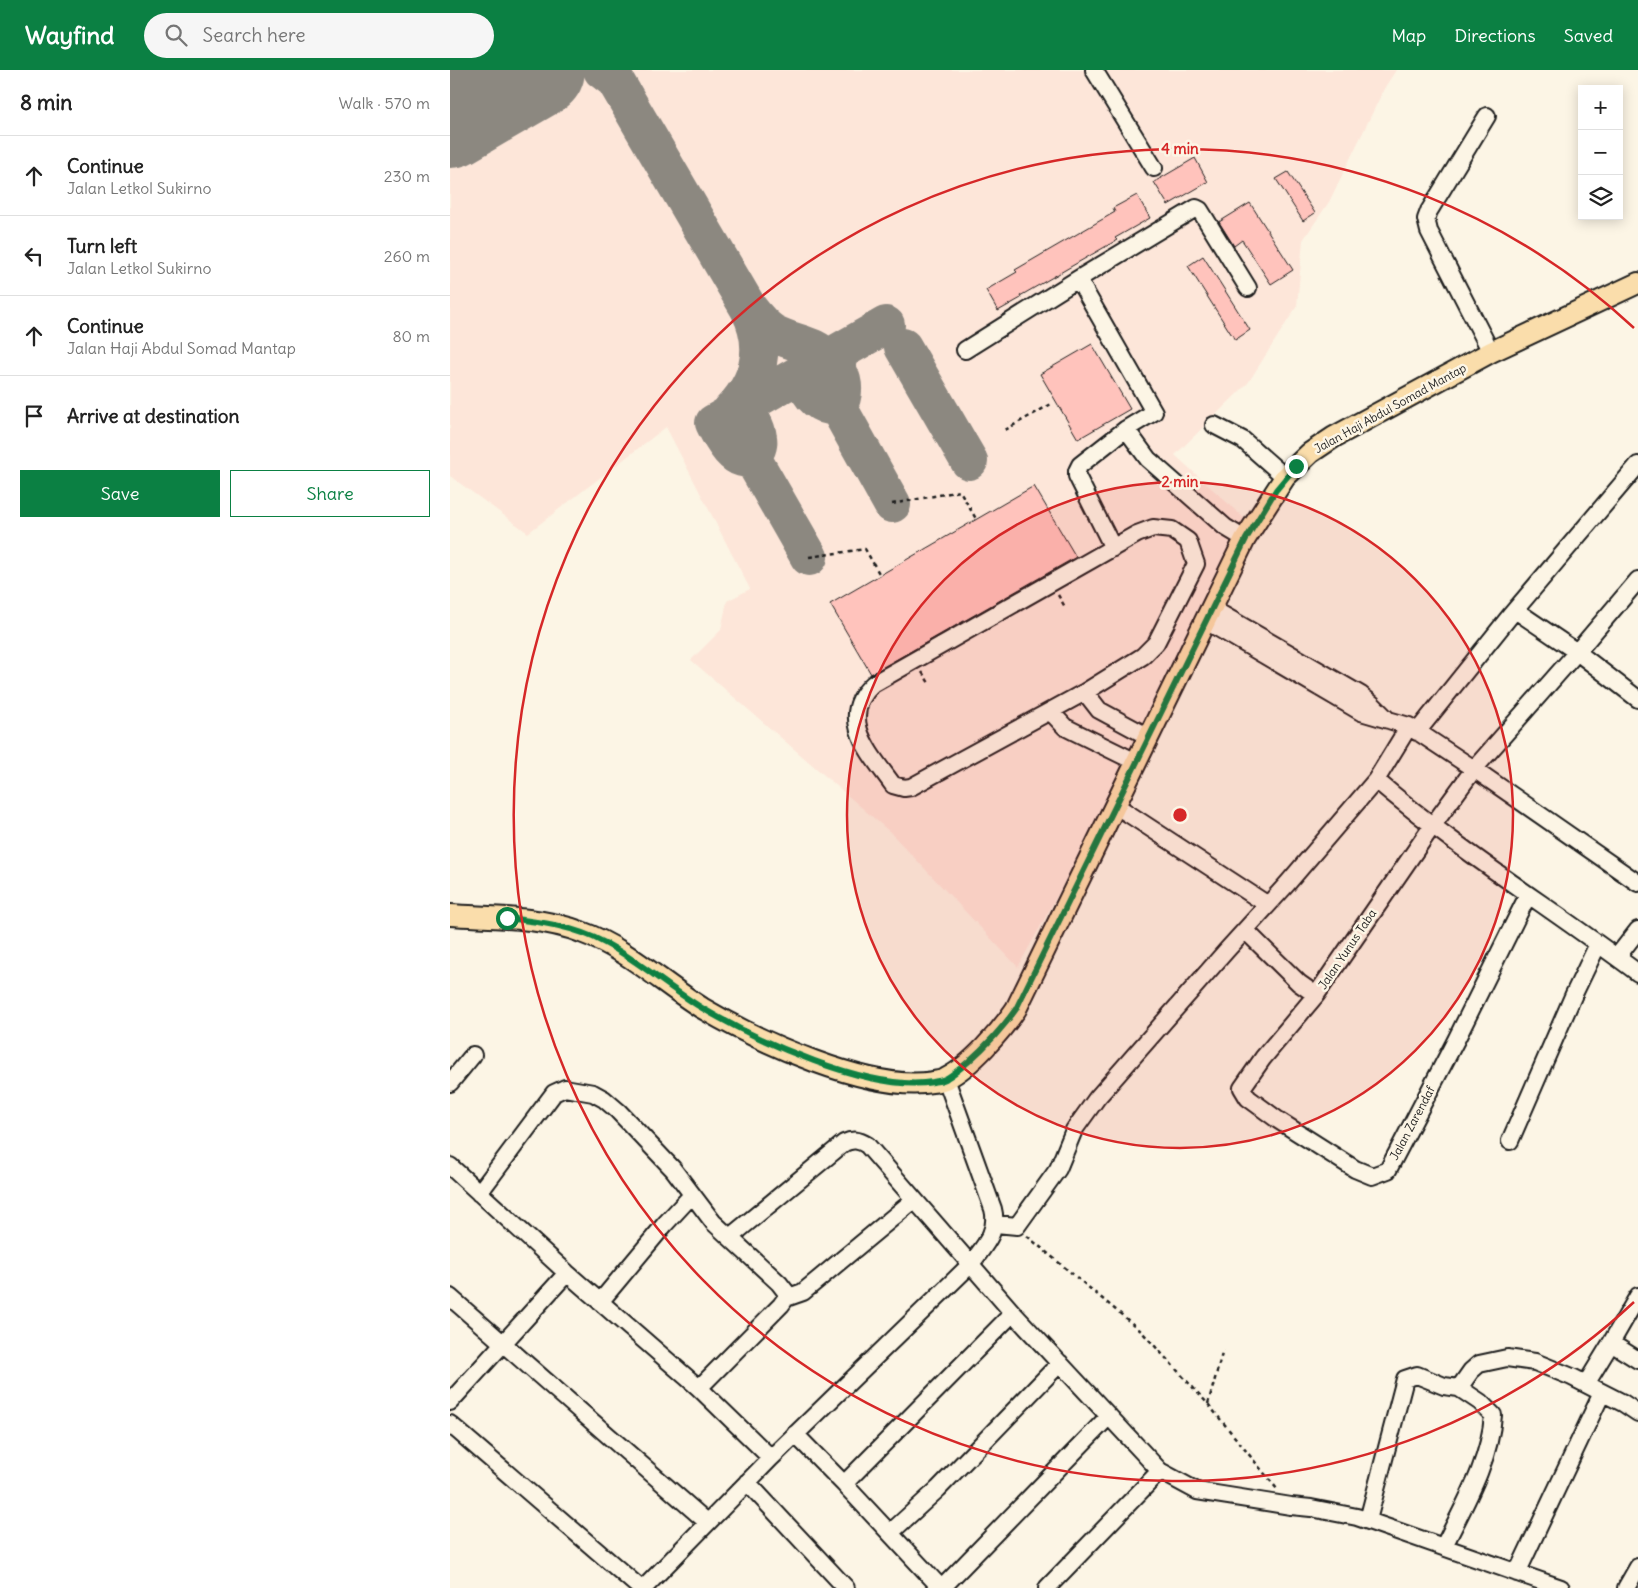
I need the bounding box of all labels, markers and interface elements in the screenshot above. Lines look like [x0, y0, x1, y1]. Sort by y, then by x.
search box [144, 13, 494, 58]
text: Wayfind [25, 20, 114, 50]
icon: search [162, 21, 190, 49]
text: Search here [202, 23, 306, 47]
text: Map [1391, 24, 1426, 47]
text: Directions [1454, 24, 1536, 47]
text: Saved [1564, 24, 1613, 47]
map controls [1578, 85, 1623, 220]
button: + [1578, 85, 1623, 130]
text: 8 min [20, 89, 72, 116]
text: Walk · 570 m [339, 93, 430, 113]
button: − [1578, 130, 1623, 175]
text: 4 min [1161, 139, 1199, 158]
text: Continue [67, 154, 144, 178]
icon: ahead [20, 162, 48, 190]
text: 230 m [384, 166, 430, 186]
button: layers [1578, 175, 1623, 220]
text: Jalan Letkol Sukirno [67, 178, 211, 198]
text: Turn left [67, 234, 137, 258]
icon: left [20, 242, 48, 270]
text: 260 m [384, 246, 430, 266]
text: Jalan Letkol Sukirno [67, 258, 211, 278]
text: Continue [67, 314, 144, 338]
icon: ahead [20, 322, 48, 350]
text: 80 m [392, 326, 430, 346]
text: Jalan Haji Abdul Somad Mantap [67, 338, 296, 358]
street label: Jalan Haji Abdul Somad Mantap [1311, 360, 1469, 456]
icon: arrive [20, 402, 48, 430]
text: Arrive at destination [67, 404, 240, 428]
route end [1285, 455, 1308, 478]
button: Save [20, 470, 220, 517]
button: Share [230, 470, 430, 517]
text: 2 min [1162, 472, 1199, 491]
centre of rings [1171, 806, 1189, 824]
street label: Jalan Yunus Taba [1315, 906, 1379, 992]
route start [496, 907, 519, 930]
street label: Jalan Zarendaf [1386, 1083, 1438, 1163]

